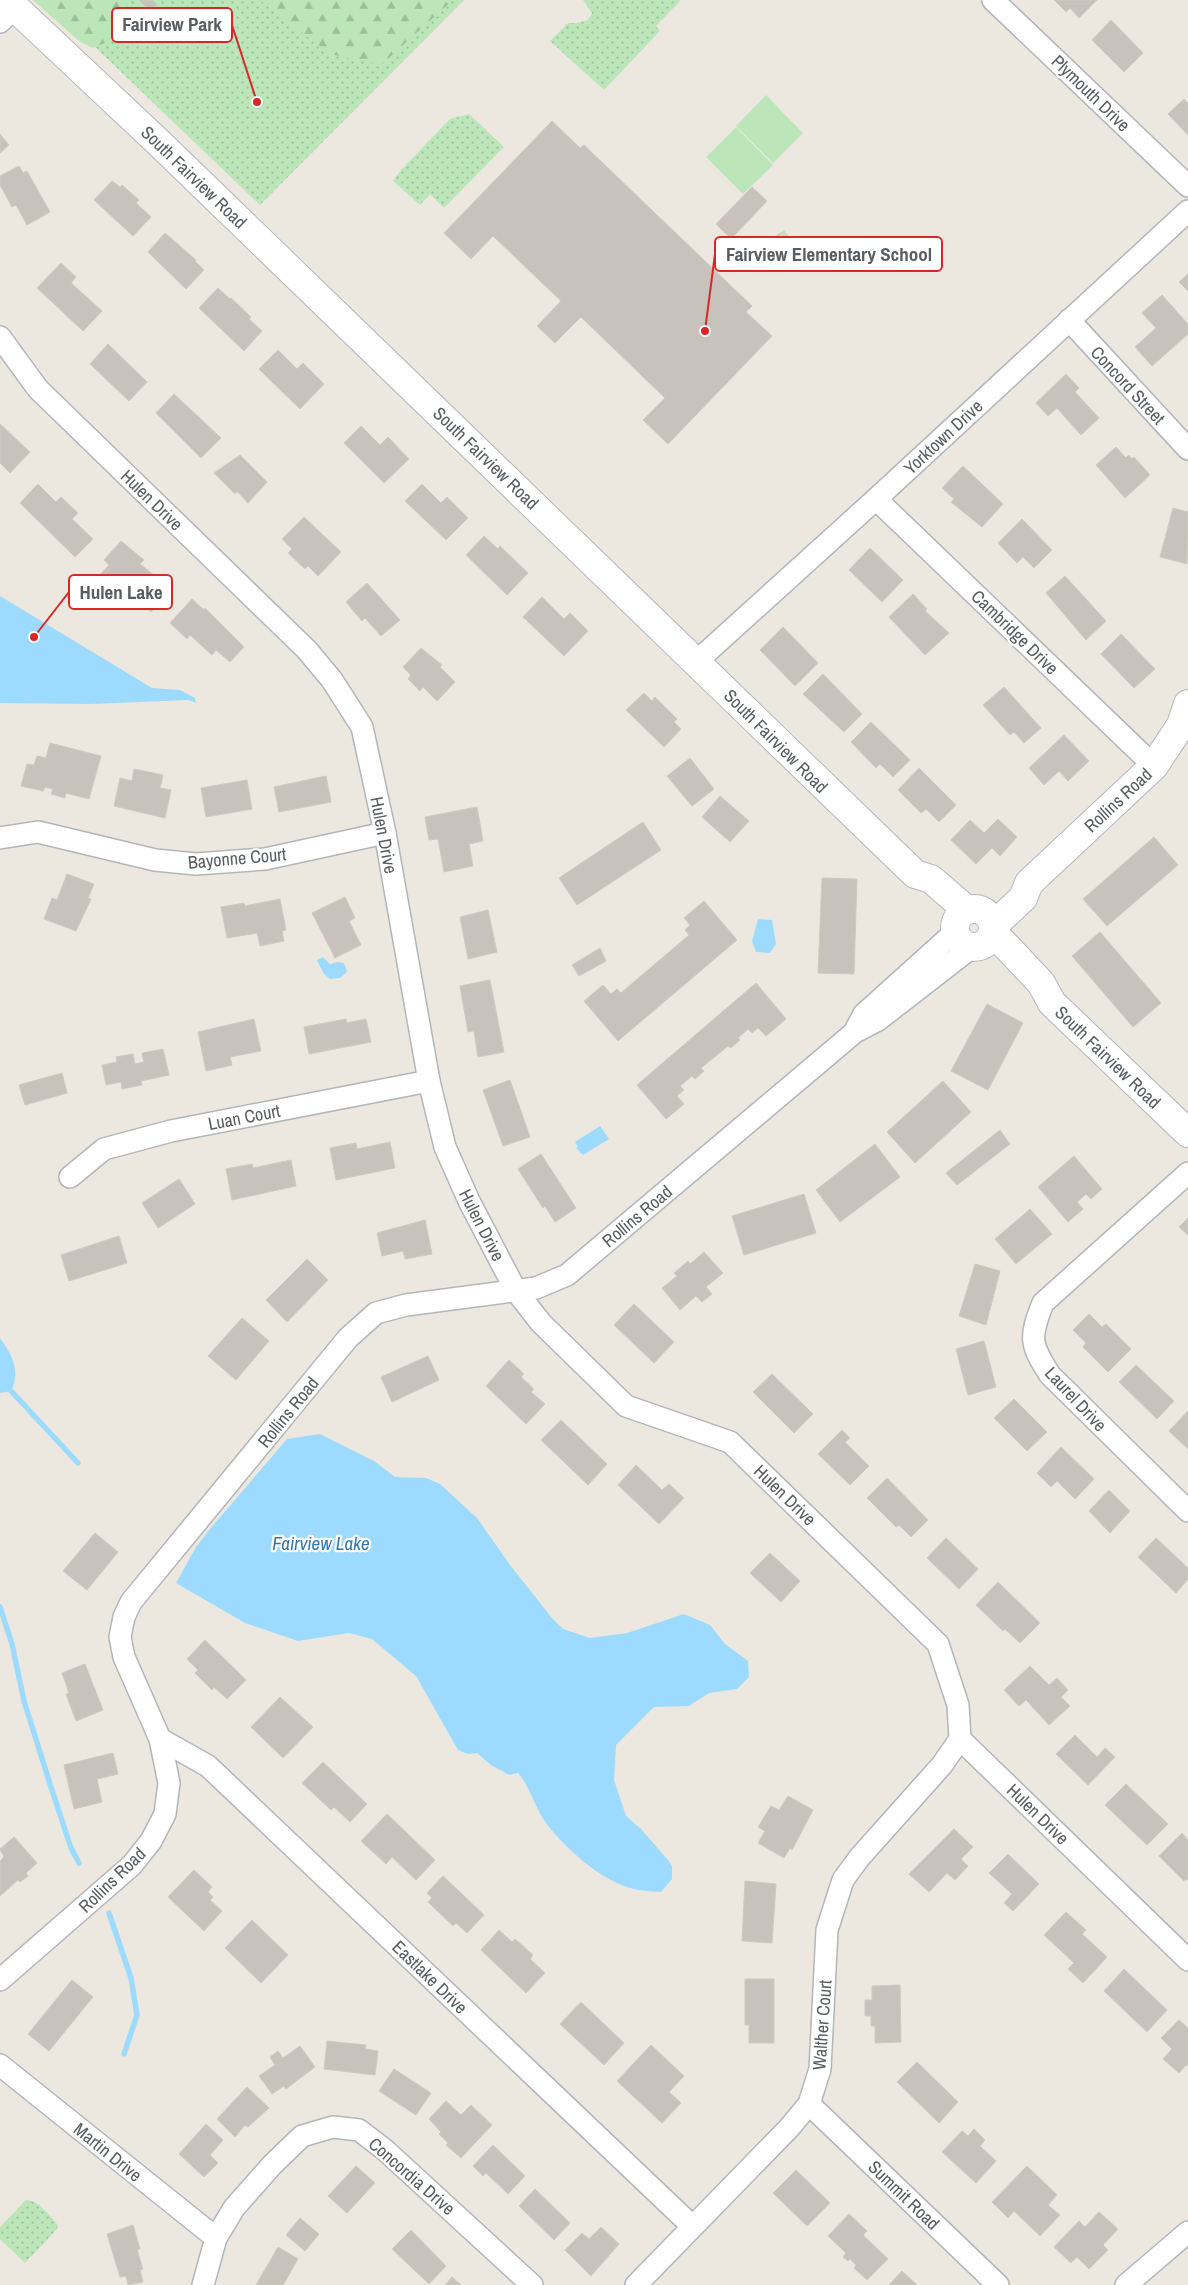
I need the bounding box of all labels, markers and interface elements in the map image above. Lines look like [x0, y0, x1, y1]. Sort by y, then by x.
callout: Fairview Park [112, 8, 232, 42]
text: Fairview Park [122, 11, 222, 37]
street label: Plymouth Drive [1046, 49, 1136, 137]
street label: South Fairview Road [136, 120, 252, 234]
callout: Fairview Elementary School [715, 237, 942, 271]
text: Fairview Elementary School [726, 241, 932, 267]
street label: Concord Street [1085, 340, 1171, 430]
street label: Yorktown Drive [898, 394, 988, 480]
street label: South Fairview Road [428, 401, 544, 515]
street label: Hulen Drive [115, 464, 189, 536]
callout: Hulen Lake [69, 575, 172, 609]
text: Hulen Lake [79, 579, 163, 605]
street label: Cambridge Drive [966, 584, 1064, 680]
street label: South Fairview Road [718, 683, 834, 799]
street label: Rollins Road [1079, 762, 1157, 838]
street label: Hulen Drive [364, 794, 404, 876]
street label: Bayonne Court [187, 841, 287, 875]
street label: South Fairview Road [1050, 1000, 1166, 1114]
street label: Luan Court [206, 1098, 282, 1136]
street label: Rollins Road [597, 1179, 677, 1253]
street label: Hulen Drive [453, 1185, 511, 1265]
street label: Laurel Drive [1039, 1361, 1113, 1437]
street label: Rollins Road [252, 1371, 324, 1453]
street label: Hulen Drive [748, 1459, 822, 1531]
water label: Fairview Lake [272, 1530, 370, 1556]
street label: Hulen Drive [1001, 1778, 1075, 1850]
street label: Rollins Road [73, 1842, 151, 1918]
street label: Eastlake Drive [387, 1935, 473, 2019]
street label: Walther Court [806, 1979, 838, 2071]
street label: Martin Drive [69, 2117, 147, 2187]
street label: Concordia Drive [363, 2131, 461, 2221]
street label: Summit Road [863, 2155, 945, 2235]

